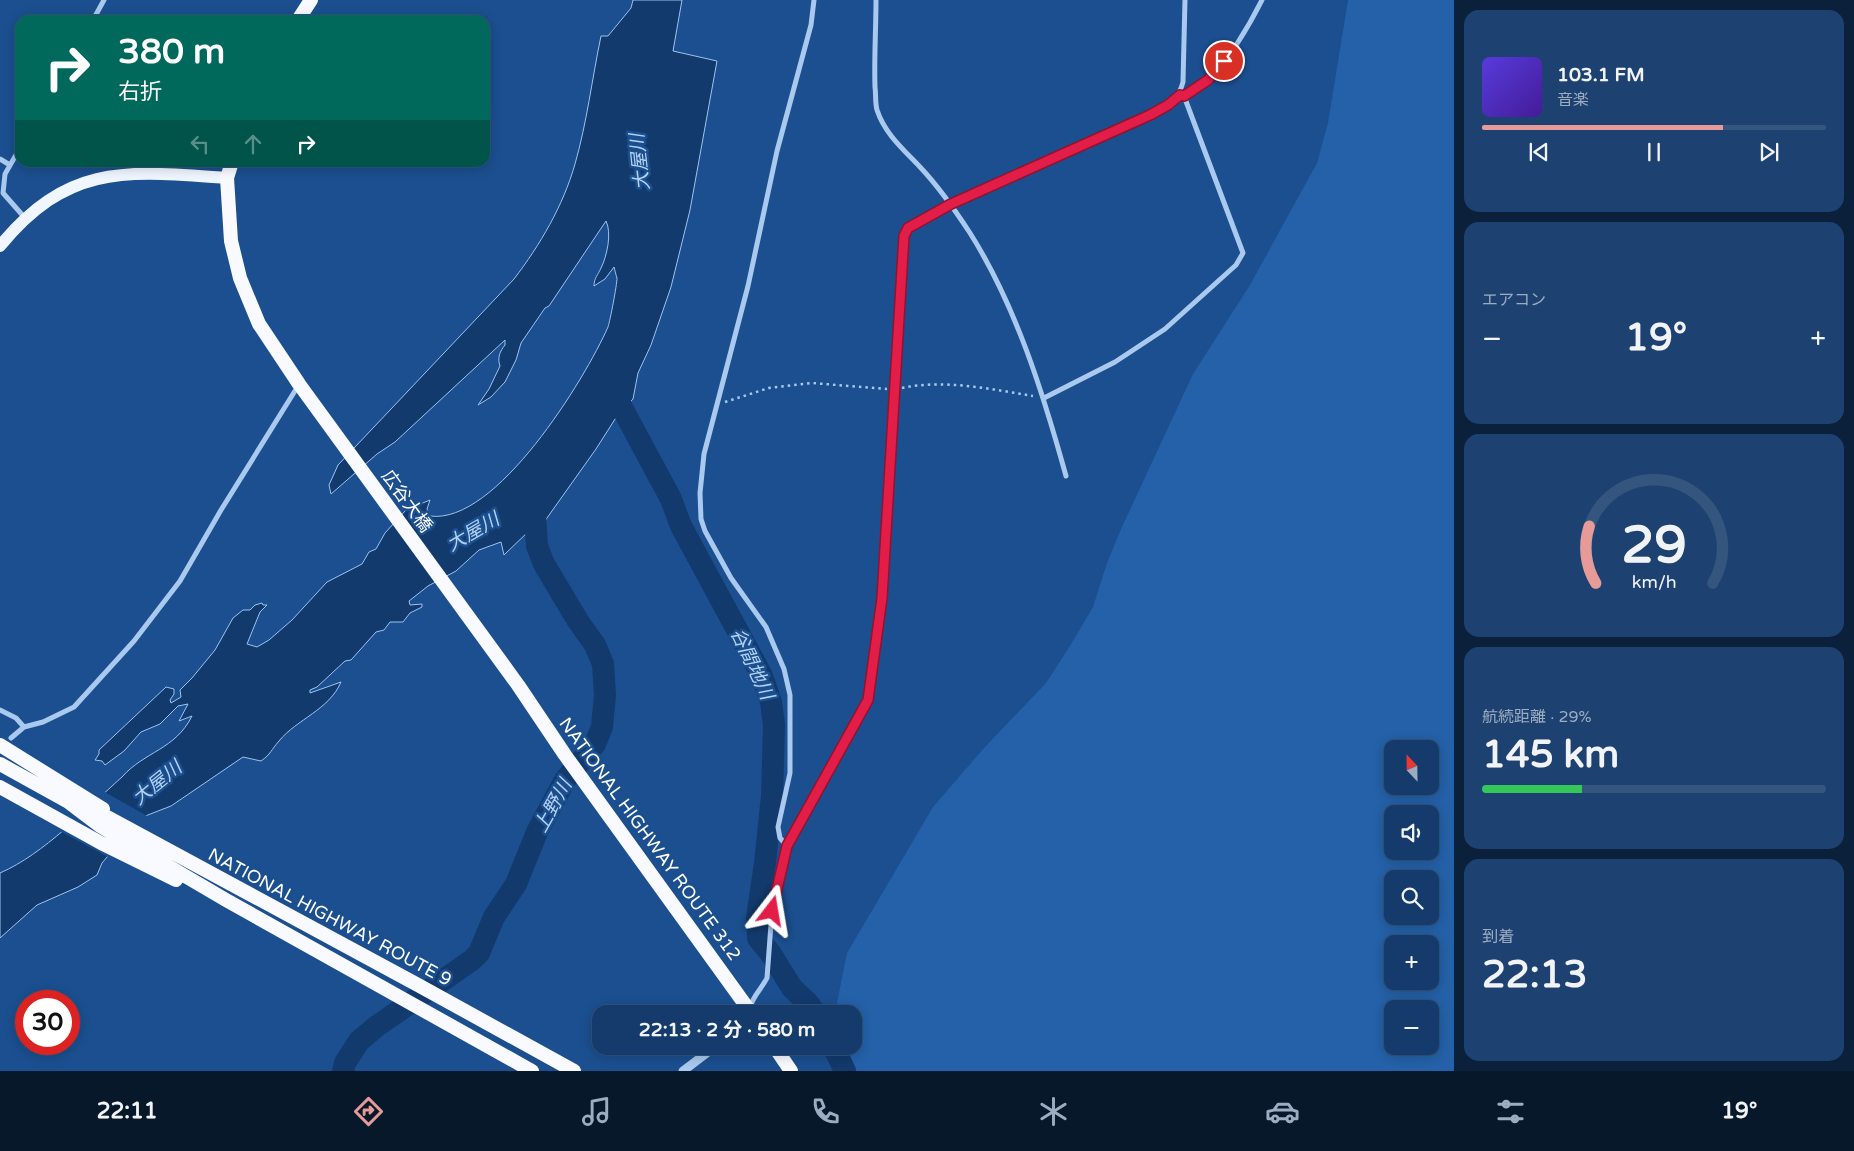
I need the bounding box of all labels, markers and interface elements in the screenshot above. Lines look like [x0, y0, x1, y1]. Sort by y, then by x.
text: 380 m [118, 31, 225, 73]
icon: right [35, 35, 100, 100]
pin [1203, 40, 1245, 82]
icon: arrive [1210, 47, 1238, 75]
text: 103.1 FM [1557, 64, 1645, 86]
text: 右折 [118, 79, 162, 105]
text: 音楽 [1557, 90, 1589, 110]
icon: left [186, 130, 214, 158]
icon: ahead [239, 130, 267, 158]
icon: right [292, 130, 320, 158]
water label: 大屋川 [626, 131, 654, 192]
icon: previous [1525, 138, 1553, 166]
icon: pause [1640, 138, 1668, 166]
icon: next [1755, 138, 1783, 166]
text: エアコン [1482, 290, 1546, 310]
text: 19° [1625, 315, 1687, 361]
text: − [1482, 322, 1502, 356]
text: + [1810, 322, 1826, 356]
street label: 広谷大橋 [377, 465, 437, 537]
water label: 大屋川 [443, 507, 505, 556]
text: 29 [1621, 514, 1687, 577]
text: km/h [1632, 572, 1676, 593]
water label: 谷間地川 [726, 625, 779, 705]
text: 航続距離 · 29% [1482, 707, 1592, 727]
street label: NATIONAL HIGHWAY ROUTE 312 [554, 713, 746, 965]
text: 145 km [1482, 732, 1619, 778]
north arrow [1384, 740, 1439, 795]
map controls [1384, 740, 1439, 1055]
water label: 大屋川 [128, 755, 188, 809]
water label: 上野川 [530, 774, 577, 836]
button: sound [1384, 805, 1439, 860]
street label: NATIONAL HIGHWAY ROUTE 9 [204, 843, 456, 991]
button: search [1384, 870, 1439, 925]
position arrow [745, 884, 797, 936]
text: 到着 [1482, 927, 1514, 947]
button: + [1384, 935, 1439, 990]
text: 22:13 [1482, 952, 1587, 998]
speed limit sign: 30 [15, 990, 80, 1055]
button: − [1384, 1000, 1439, 1055]
text: 22:13 · 2 分 · 580 m [639, 1019, 815, 1041]
icon: directions [351, 1094, 386, 1129]
icon: music [579, 1094, 614, 1129]
icon: phone [808, 1094, 843, 1129]
icon: climate [1036, 1094, 1071, 1129]
icon: car [1265, 1094, 1300, 1129]
icon: filters [1493, 1094, 1528, 1129]
text: 22:11 [97, 1098, 158, 1124]
text: 19° [1721, 1098, 1757, 1124]

